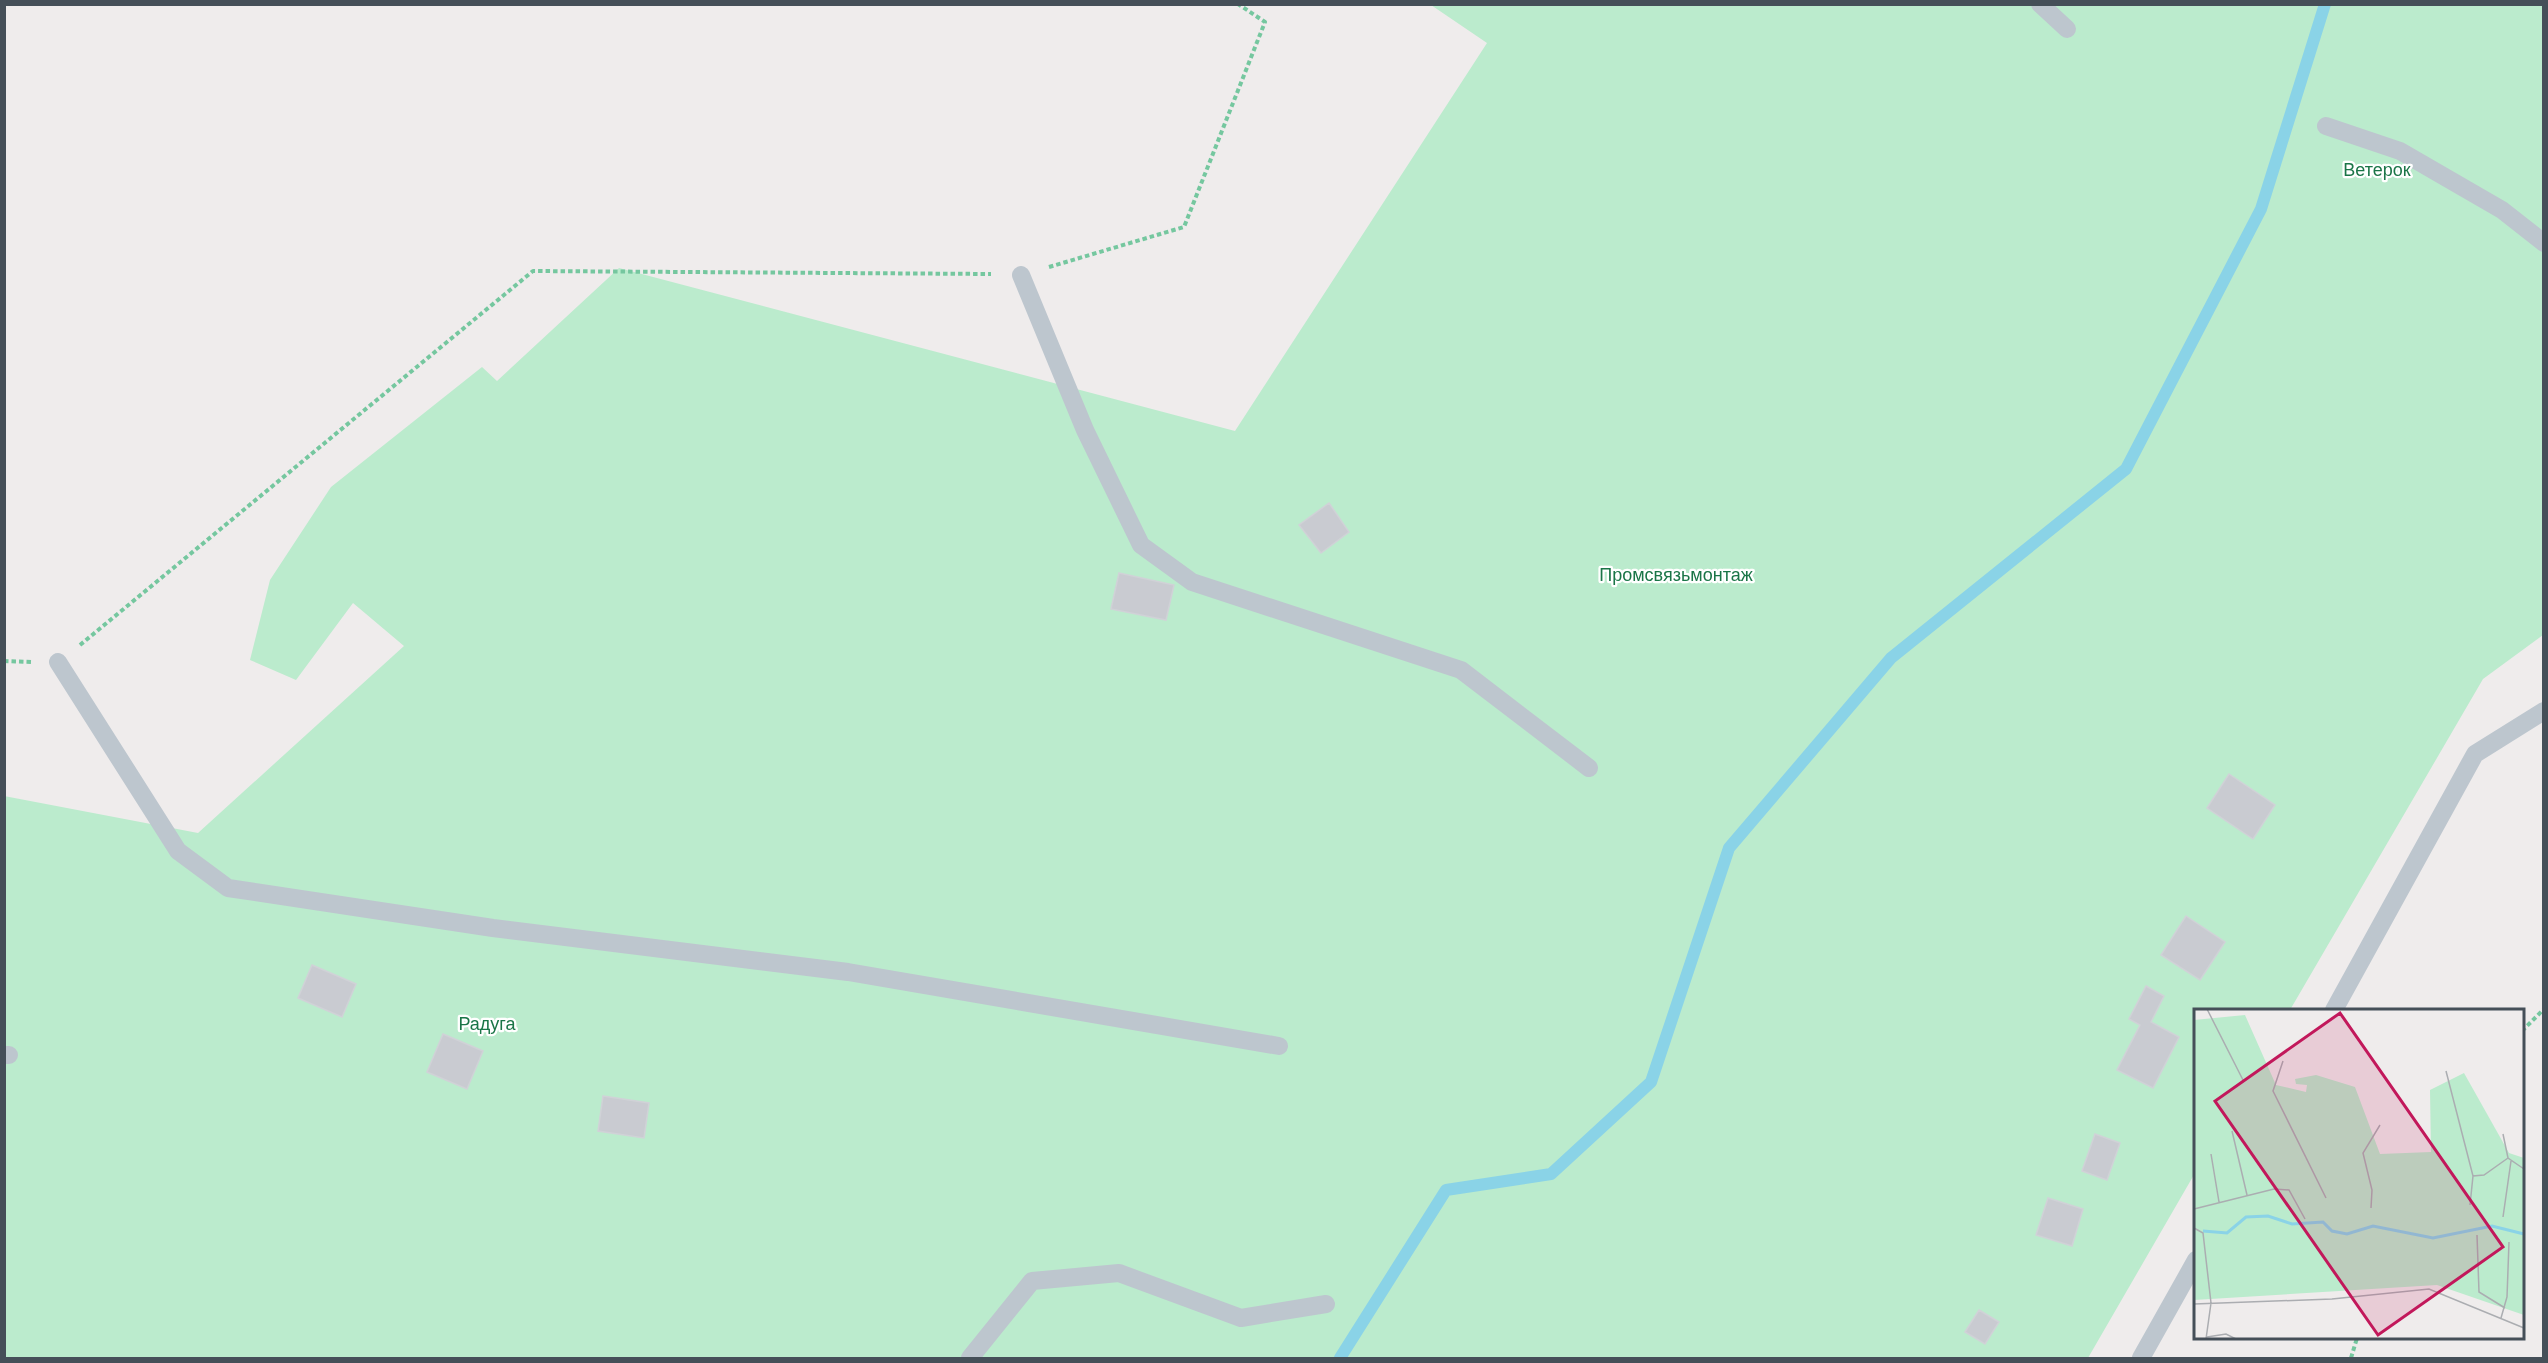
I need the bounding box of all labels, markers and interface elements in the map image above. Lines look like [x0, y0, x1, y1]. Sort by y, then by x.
park label: Ветерок [2343, 158, 2411, 180]
park label: Промсвязьмонтаж [1599, 563, 1753, 585]
inset map [2194, 1009, 2524, 1339]
park label: Радуга [458, 1012, 517, 1034]

